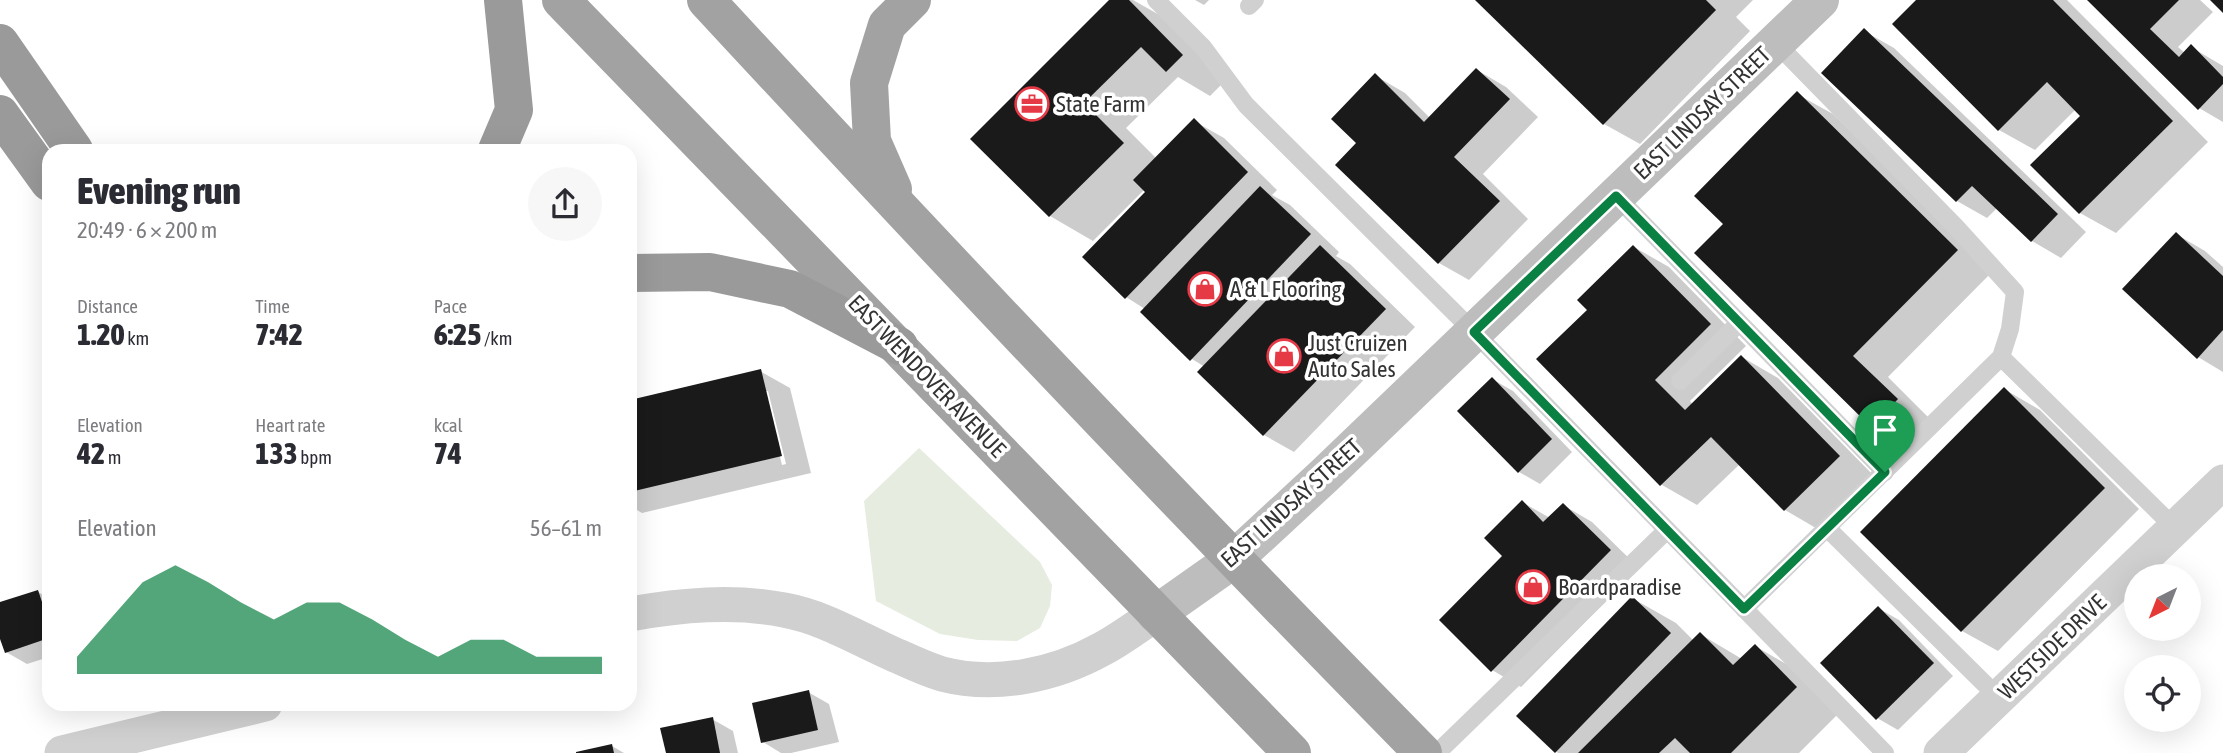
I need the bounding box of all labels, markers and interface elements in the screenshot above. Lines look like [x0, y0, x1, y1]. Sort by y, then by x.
street label: EAST LINDSAY STREET [1628, 41, 1776, 185]
office icon: State Farm [1013, 85, 1051, 123]
place label: State Farm [1056, 91, 1146, 117]
button: share [528, 167, 602, 241]
text: Evening run [77, 169, 241, 212]
text: 20:49 · 6 × 200 m [77, 217, 217, 243]
shop icon: A & L Flooring [1186, 270, 1224, 308]
place label: A & L Flooring [1230, 276, 1342, 302]
street label: EAST WENDOVER AVENUE [843, 290, 1011, 462]
text: Distance [77, 295, 138, 317]
text: Time [255, 295, 290, 317]
text: Pace [434, 295, 467, 317]
text: 1.20 [77, 317, 125, 351]
text: 7:42 [255, 317, 303, 351]
text: 6:25 [434, 317, 481, 351]
text: km [125, 327, 149, 349]
text: /km [481, 327, 512, 349]
place label: Just Cruizen Auto Sales [1308, 330, 1408, 382]
shop icon: Just Cruizen Auto Sales [1265, 337, 1303, 375]
pin [1855, 400, 1915, 472]
icon: arrive [1866, 411, 1904, 449]
text: Elevation [77, 414, 143, 436]
text: Heart rate [255, 414, 325, 436]
text: kcal [434, 414, 463, 436]
street label: EAST LINDSAY STREET [1216, 433, 1366, 573]
text: 42 [77, 436, 105, 470]
text: 133 [255, 436, 298, 470]
text: 74 [434, 436, 462, 470]
text: m [105, 446, 122, 468]
text: bpm [298, 446, 332, 468]
text: Elevation [77, 515, 157, 541]
text: 56–61 m [530, 515, 602, 541]
north arrow [2124, 564, 2202, 640]
map controls [2124, 564, 2201, 732]
shop icon: Boardparadise [1514, 568, 1552, 606]
place label: Boardparadise [1558, 574, 1681, 600]
street label: WESTSIDE DRIVE [1993, 589, 2111, 705]
button: locate [2124, 655, 2201, 732]

